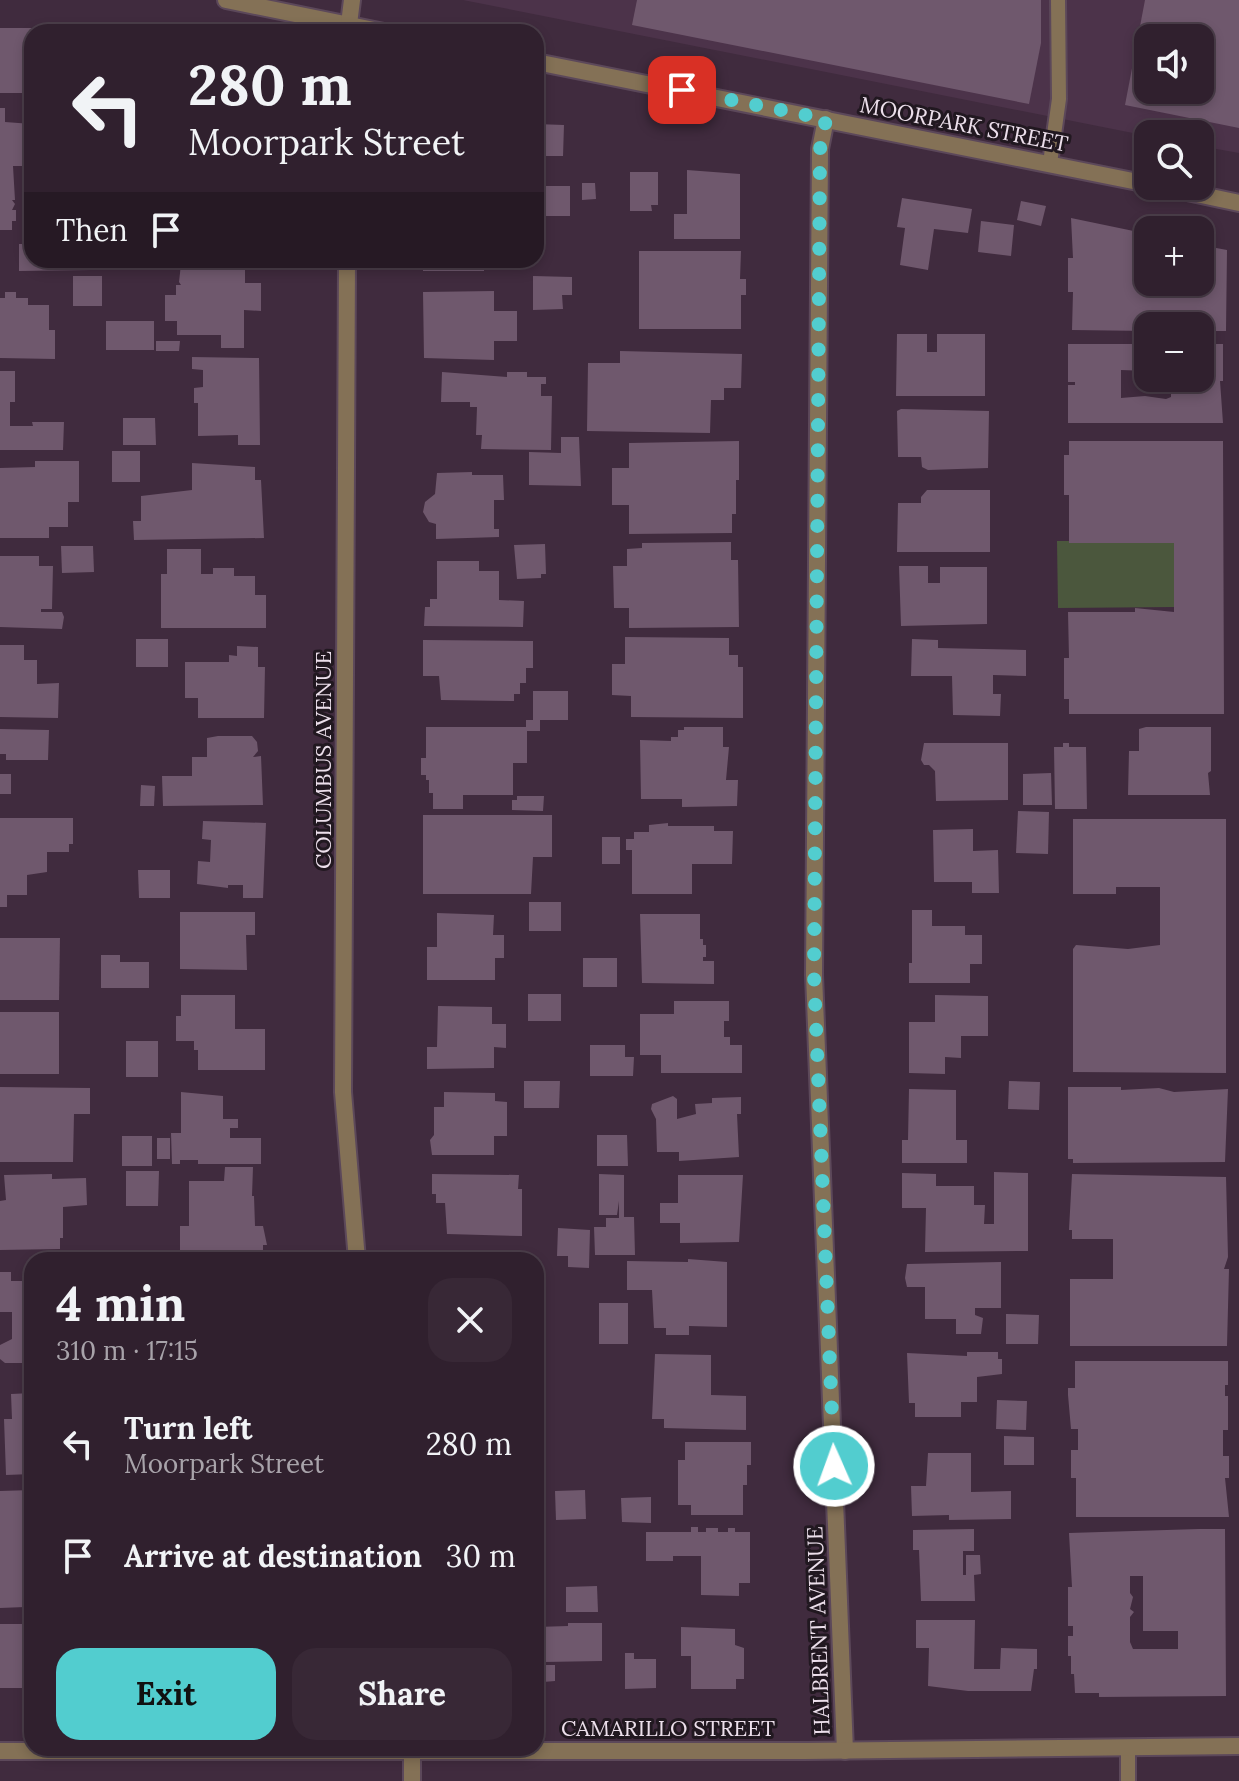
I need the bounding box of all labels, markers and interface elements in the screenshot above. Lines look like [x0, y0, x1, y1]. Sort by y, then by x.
map controls [1134, 24, 1214, 392]
button: sound [1134, 24, 1214, 104]
text: 280 m [188, 49, 352, 120]
icon: left [56, 56, 160, 160]
pin [648, 56, 716, 124]
icon: arrive [660, 68, 704, 112]
street label: MOORPARK STREET [858, 90, 1070, 158]
text: Moorpark Street [188, 119, 465, 165]
button: search [1134, 120, 1214, 200]
icon: arrive [144, 208, 188, 252]
text: Then [56, 211, 128, 249]
button: + [1134, 216, 1214, 296]
button: − [1134, 312, 1214, 392]
street label: COLUMBUS AVENUE [309, 651, 337, 869]
text: 4 min [56, 1273, 185, 1334]
button: close [428, 1278, 512, 1362]
text: 310 m · 17:15 [56, 1334, 198, 1367]
text: Turn left [124, 1409, 252, 1447]
icon: left [56, 1422, 100, 1466]
position arrow [792, 1424, 876, 1508]
text: 280 m [426, 1425, 512, 1463]
text: Moorpark Street [124, 1447, 324, 1480]
street label: HALBRENT AVENUE [800, 1526, 836, 1736]
icon: arrive [56, 1534, 100, 1578]
text: Arrive at destination [124, 1537, 422, 1575]
text: 30 m [446, 1537, 516, 1575]
button: Exit [56, 1648, 276, 1740]
button: Share [292, 1648, 512, 1740]
street label: CAMARILLO STREET [561, 1714, 775, 1742]

